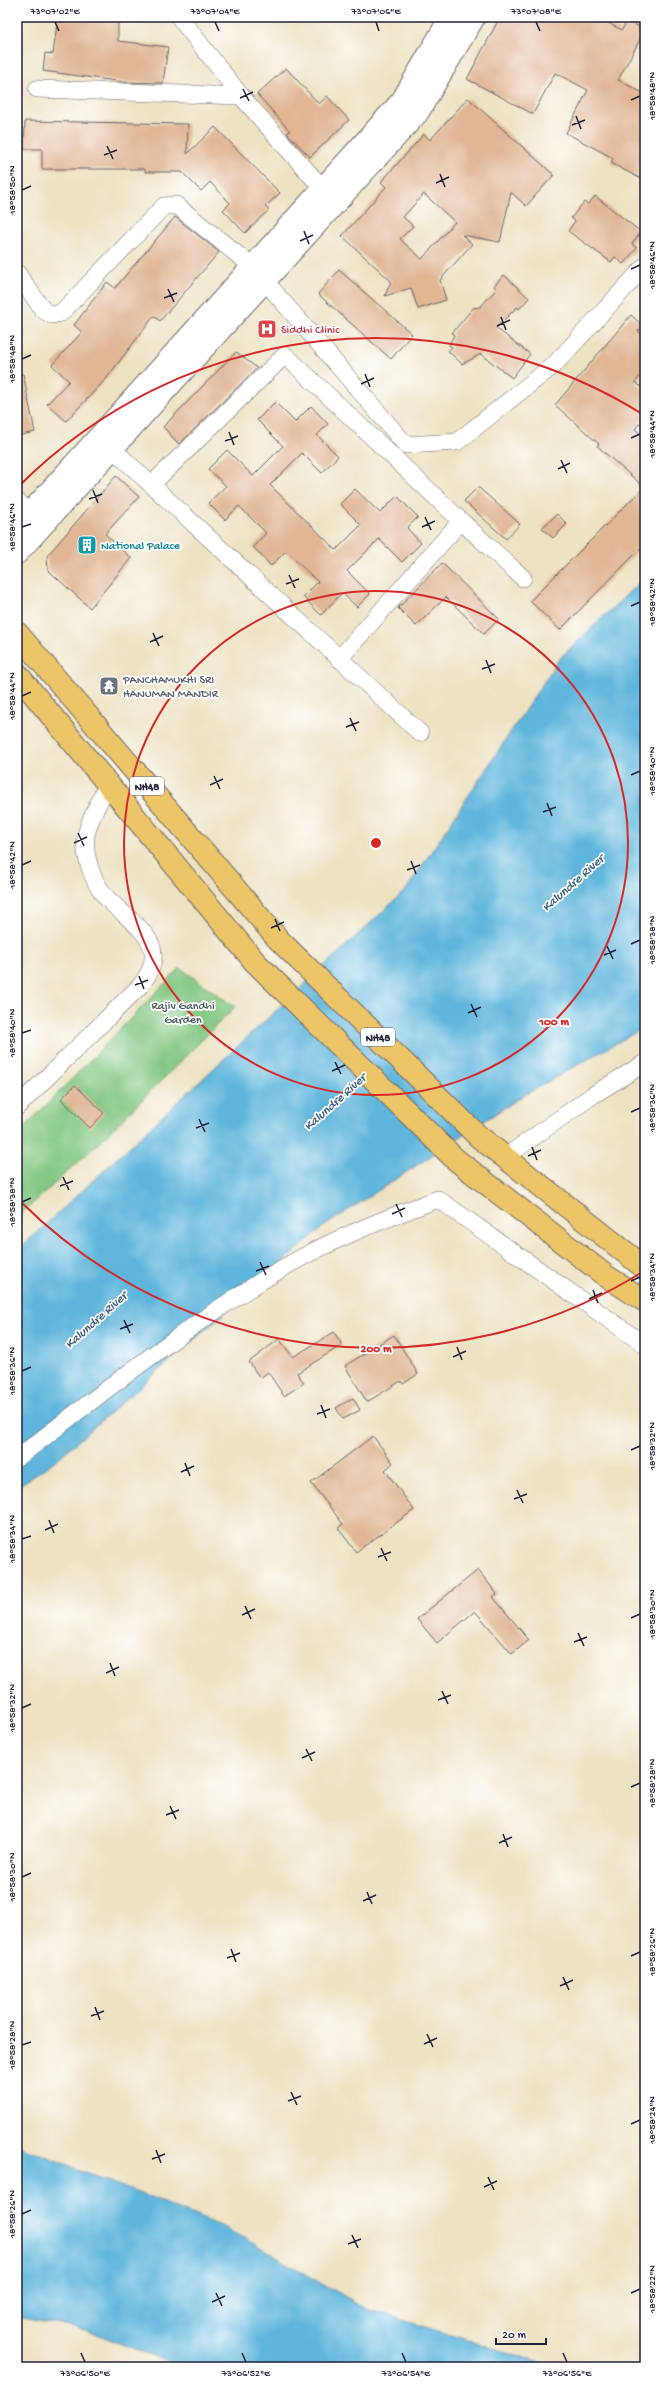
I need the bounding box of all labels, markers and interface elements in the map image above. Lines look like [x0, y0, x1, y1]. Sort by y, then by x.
text: 73°07'02"E [29, 6, 80, 18]
text: 73°07'04"E [189, 6, 240, 18]
text: 73°07'06"E [350, 6, 401, 18]
text: 73°07'08"E [510, 6, 562, 18]
text: 18°58'48"N [647, 71, 659, 121]
text: 18°58'50"N [7, 165, 19, 215]
text: 18°58'46"N [647, 241, 659, 290]
hospital icon: Siddhi Clinic [256, 318, 278, 340]
place label: Siddhi Clinic [281, 324, 340, 338]
text: 18°58'48"N [7, 334, 19, 384]
text: 18°58'44"N [647, 410, 659, 459]
text: 18°58'46"N [7, 503, 19, 552]
building icon: National Palace [76, 534, 98, 556]
place label: National Palace [101, 540, 181, 554]
text: 18°58'42"N [647, 578, 659, 627]
text: 18°58'44"N [7, 672, 19, 721]
place label: PANCHAMUKHI SRI HANUMAN MANDIR [122, 674, 219, 702]
temple icon: PANCHAMUKHI SRI HANUMAN MANDIR [98, 675, 120, 697]
text: 18°58'40"N [647, 746, 659, 796]
road number: NH48 [130, 777, 164, 795]
centre of rings [369, 836, 383, 850]
text: 18°58'42"N [7, 841, 19, 890]
water label: Kalundre River [540, 851, 610, 916]
text: 18°58'38"N [647, 915, 659, 965]
park label: Rajiv Gandhi Garden [151, 1000, 215, 1028]
text: 18°58'40"N [7, 1008, 19, 1058]
text: 100 m [538, 1016, 569, 1030]
road number: NH48 [361, 1028, 395, 1046]
water label: Kalundre River [302, 1070, 372, 1135]
text: 18°58'36"N [647, 1083, 659, 1133]
text: 18°58'38"N [7, 1177, 19, 1227]
text: 18°58'34"N [647, 1253, 659, 1302]
water label: Kalundre River [63, 1288, 133, 1353]
text: 200 m [361, 1343, 392, 1357]
text: 18°58'36"N [7, 1346, 19, 1396]
text: 18°58'32"N [647, 1422, 659, 1471]
text: 18°58'34"N [7, 1515, 19, 1564]
text: 18°58'30"N [647, 1589, 659, 1639]
text: 18°58'32"N [7, 1684, 19, 1733]
text: 18°58'28"N [647, 1758, 659, 1808]
text: 18°58'30"N [7, 1852, 19, 1902]
text: 18°58'26"N [647, 1928, 659, 1977]
text: 18°58'28"N [7, 2020, 19, 2070]
text: 18°58'24"N [647, 2096, 659, 2145]
text: 18°58'26"N [7, 2190, 19, 2239]
text: 18°58'22"N [647, 2265, 659, 2314]
scale bar [496, 2320, 546, 2346]
text: 20 m [502, 2329, 527, 2343]
text: 73°06'50"E [59, 2368, 111, 2380]
text: 73°06'52"E [221, 2368, 271, 2380]
text: 73°06'54"E [381, 2368, 431, 2380]
text: 73°06'56"E [542, 2368, 592, 2380]

